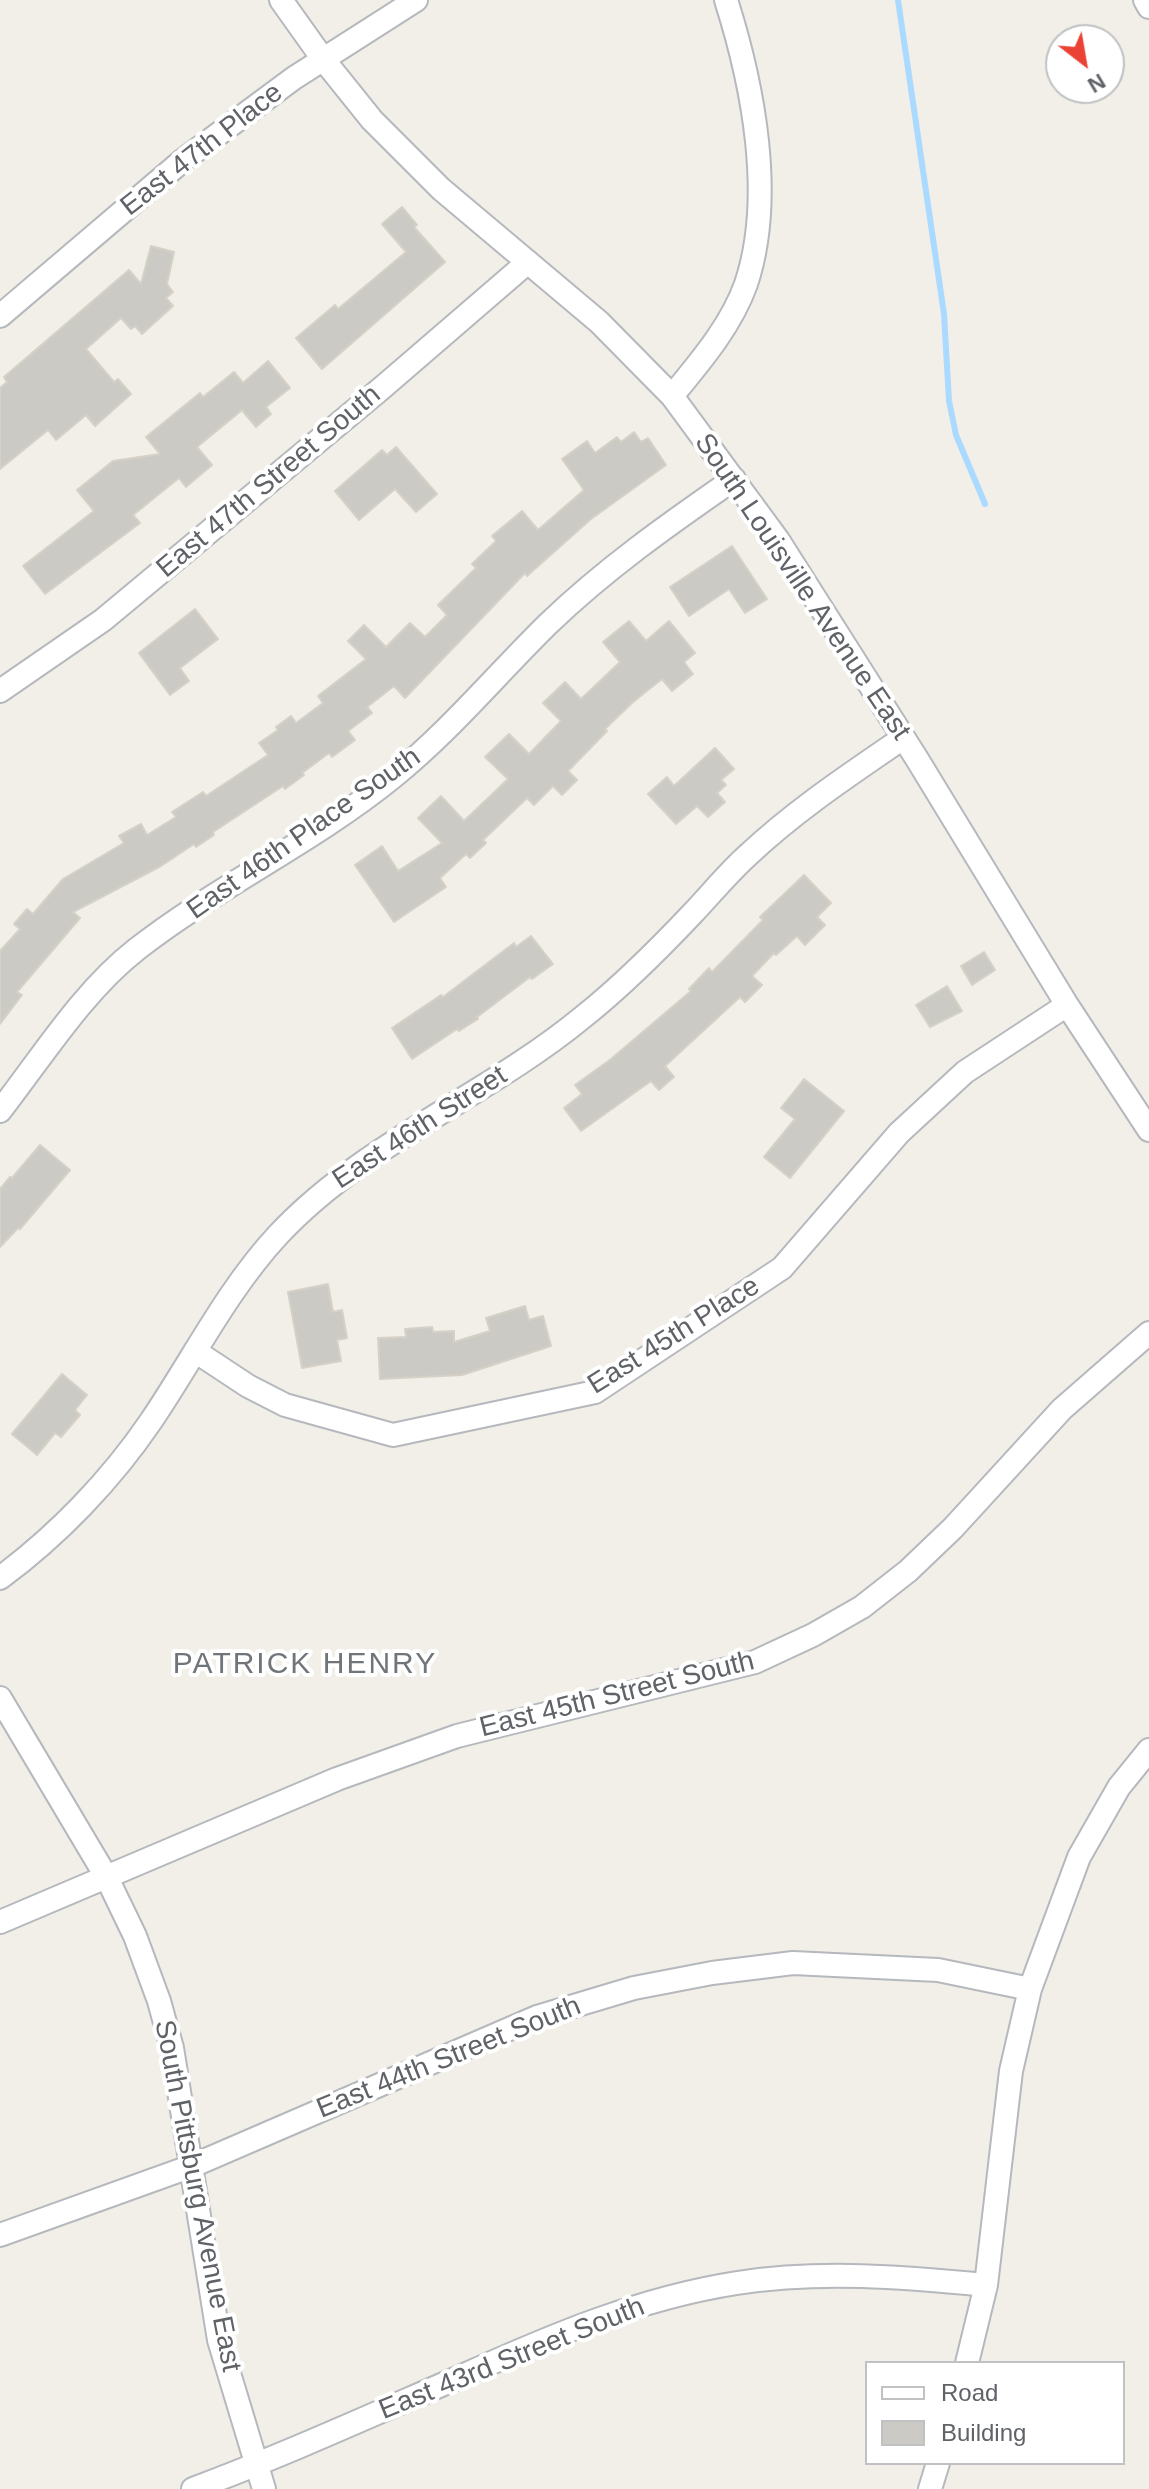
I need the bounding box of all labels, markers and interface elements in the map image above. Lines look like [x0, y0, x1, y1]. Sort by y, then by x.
north arrow [1045, 24, 1125, 104]
text: N [1083, 68, 1110, 98]
street label: East 47th Place [114, 76, 290, 224]
street label: East 47th Street South [150, 379, 388, 585]
street label: South Louisville Avenue East [687, 427, 917, 747]
street label: East 46th Place South [181, 741, 427, 927]
street label: East 46th Street [327, 1059, 513, 1197]
street label: East 45th Place [582, 1270, 766, 1402]
street label: East 45th Street South [476, 1645, 758, 1745]
district label: PATRICK HENRY [173, 1647, 437, 1683]
street label: East 44th Street South [312, 1990, 586, 2126]
street label: South Pittsburg Avenue East [146, 2017, 248, 2375]
street label: East 43rd Street South [374, 2290, 650, 2428]
legend [865, 2361, 1125, 2465]
text: Road [941, 2379, 998, 2406]
text: Building [941, 2419, 1026, 2446]

